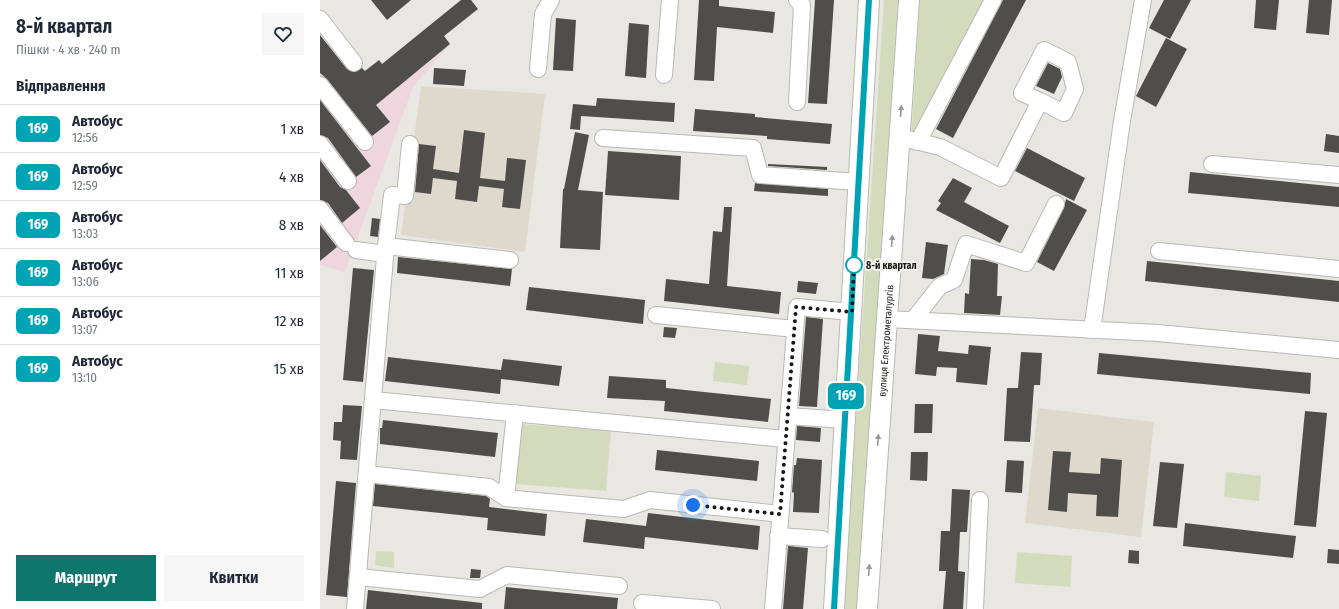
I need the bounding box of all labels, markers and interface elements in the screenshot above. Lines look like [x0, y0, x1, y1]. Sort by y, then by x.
button: heart [262, 13, 304, 55]
text: 8-й квартал [16, 15, 112, 38]
text: Пішки · 4 хв · 240 m [16, 42, 120, 57]
text: Відправлення [16, 77, 106, 95]
one-way arrow [898, 105, 905, 117]
text: Автобус [72, 112, 123, 130]
text: 169 [28, 120, 48, 137]
text: 1 хв [281, 120, 304, 138]
text: 12:56 [72, 130, 98, 145]
text: Автобус [72, 160, 123, 178]
text: 169 [28, 168, 48, 185]
text: 4 хв [279, 168, 304, 186]
text: 12:59 [72, 178, 98, 193]
text: Автобус [72, 208, 123, 226]
text: 169 [28, 216, 48, 233]
text: 8 хв [279, 216, 304, 234]
text: 13:03 [72, 226, 98, 241]
one-way arrow [889, 235, 896, 247]
text: Автобус [72, 256, 123, 274]
marker: 8-й квартал [845, 256, 863, 274]
place label: 8-й квартал [866, 260, 917, 272]
text: 169 [28, 264, 48, 281]
text: 11 хв [275, 264, 304, 282]
text: 13:06 [72, 274, 99, 289]
street label: вулиця Електрометалургів [877, 284, 896, 397]
text: Автобус [72, 304, 123, 322]
text: 169 [28, 312, 48, 329]
text: 12 хв [274, 312, 304, 330]
text: 13:07 [72, 322, 98, 337]
text: Автобус [72, 352, 123, 370]
text: 169 [28, 360, 48, 377]
text: 15 хв [274, 360, 304, 378]
text: 13:10 [72, 370, 97, 385]
line badge: 169 [823, 383, 869, 409]
text: 169 [836, 387, 856, 404]
one-way arrow [875, 434, 882, 446]
your location [683, 495, 703, 515]
button: Маршрут [16, 555, 156, 601]
button: Квитки [164, 555, 304, 601]
one-way arrow [866, 564, 873, 576]

